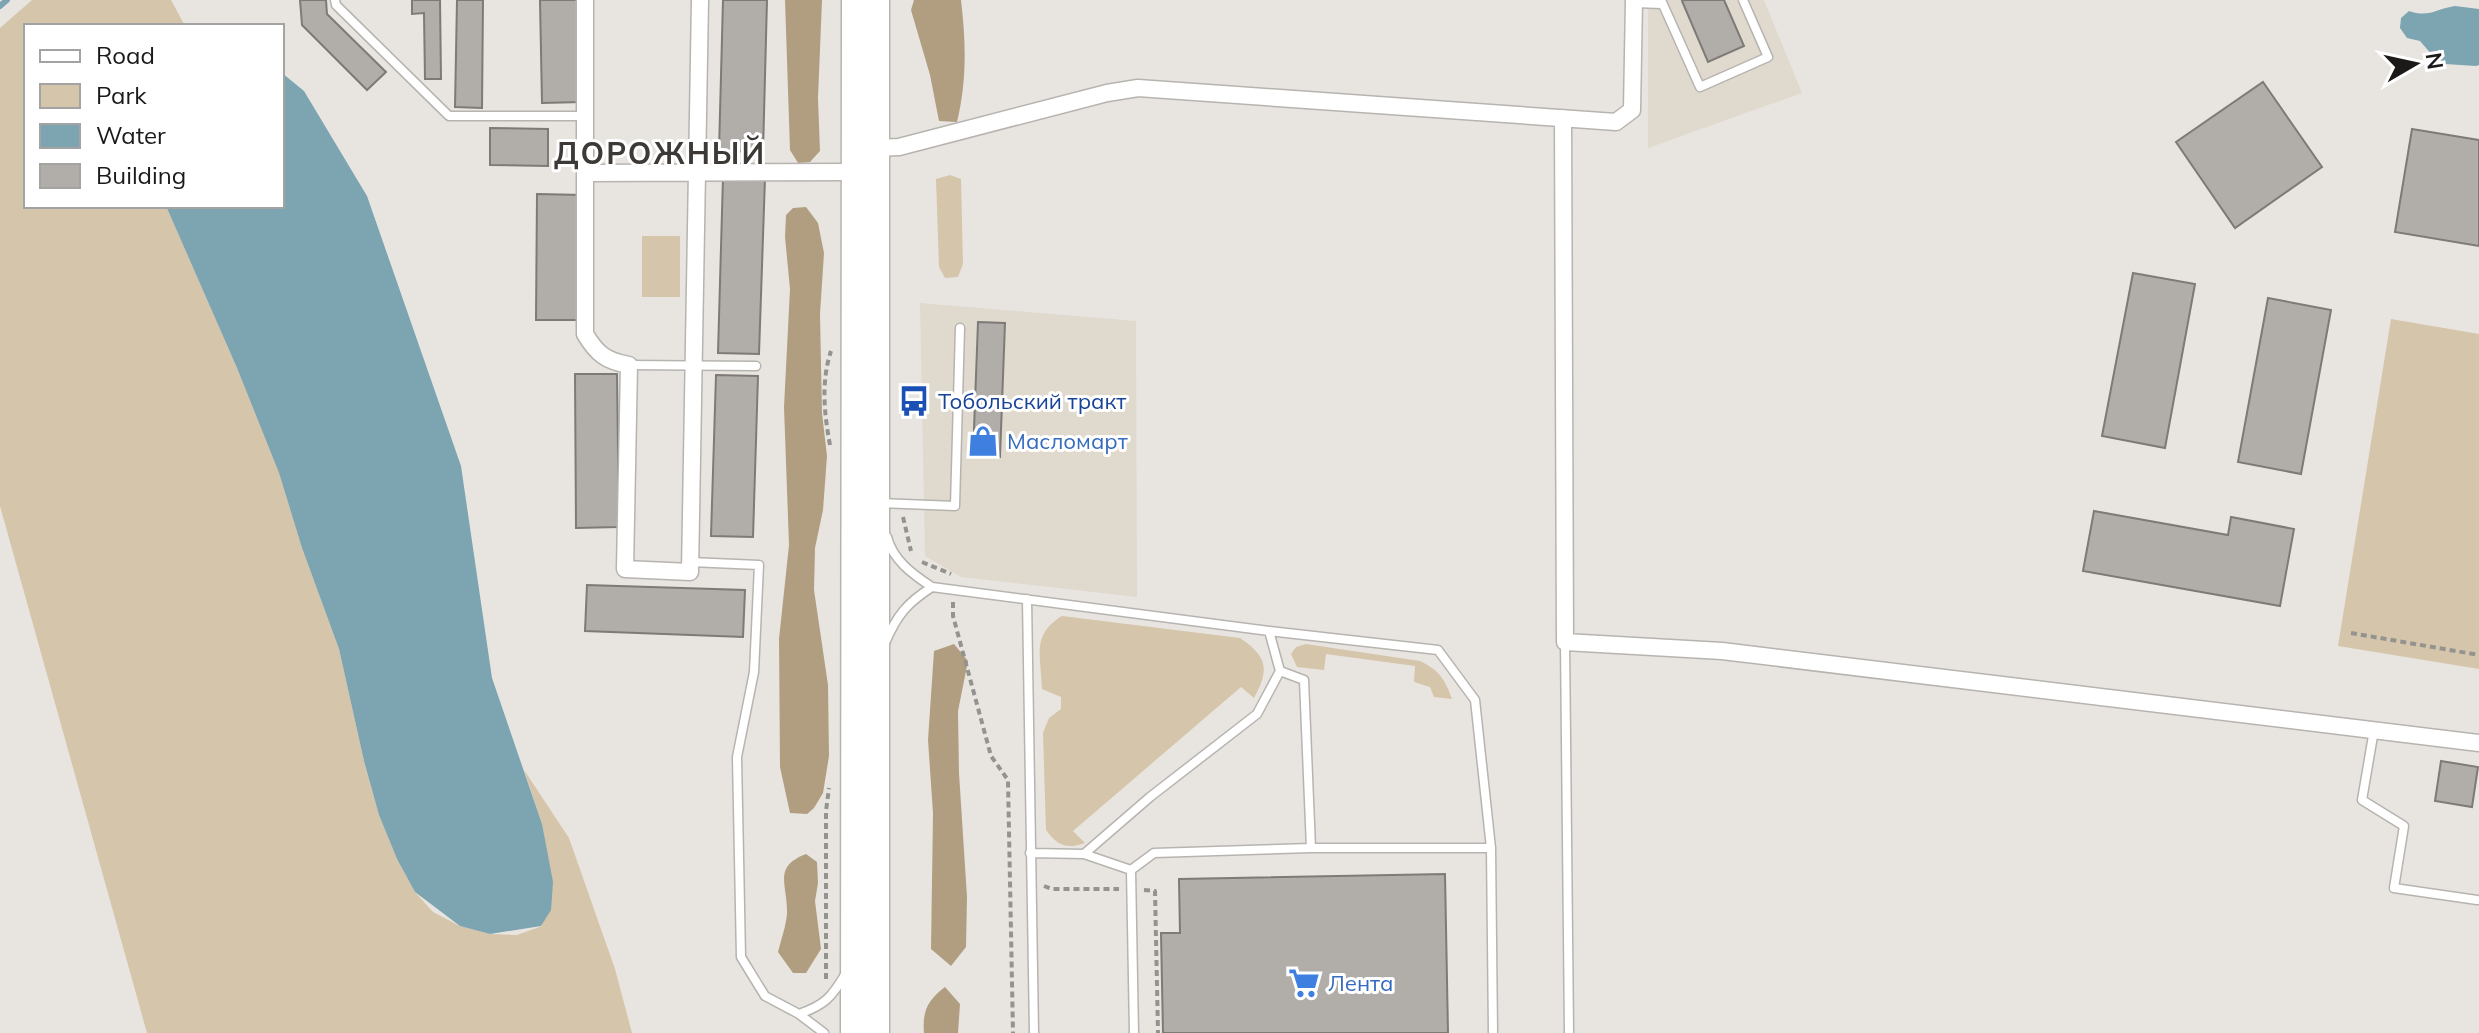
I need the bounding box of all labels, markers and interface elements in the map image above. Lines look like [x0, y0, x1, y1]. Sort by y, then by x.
legend [24, 24, 284, 208]
north arrow [2375, 24, 2455, 104]
text: Road [96, 40, 155, 70]
text: N [2420, 50, 2450, 71]
text: Park [96, 80, 147, 110]
text: Water [96, 120, 166, 150]
district label: ДОРОЖНЫЙ [554, 134, 766, 172]
text: Building [96, 160, 186, 190]
bus stop icon: Тобольский тракт [897, 384, 931, 418]
place label: Тобольский тракт [938, 387, 1126, 415]
shop icon: Масломарт [966, 424, 1000, 458]
place label: Масломарт [1007, 427, 1128, 455]
supermarket icon: Лента [1287, 966, 1321, 1000]
place label: Лента [1328, 969, 1394, 997]

